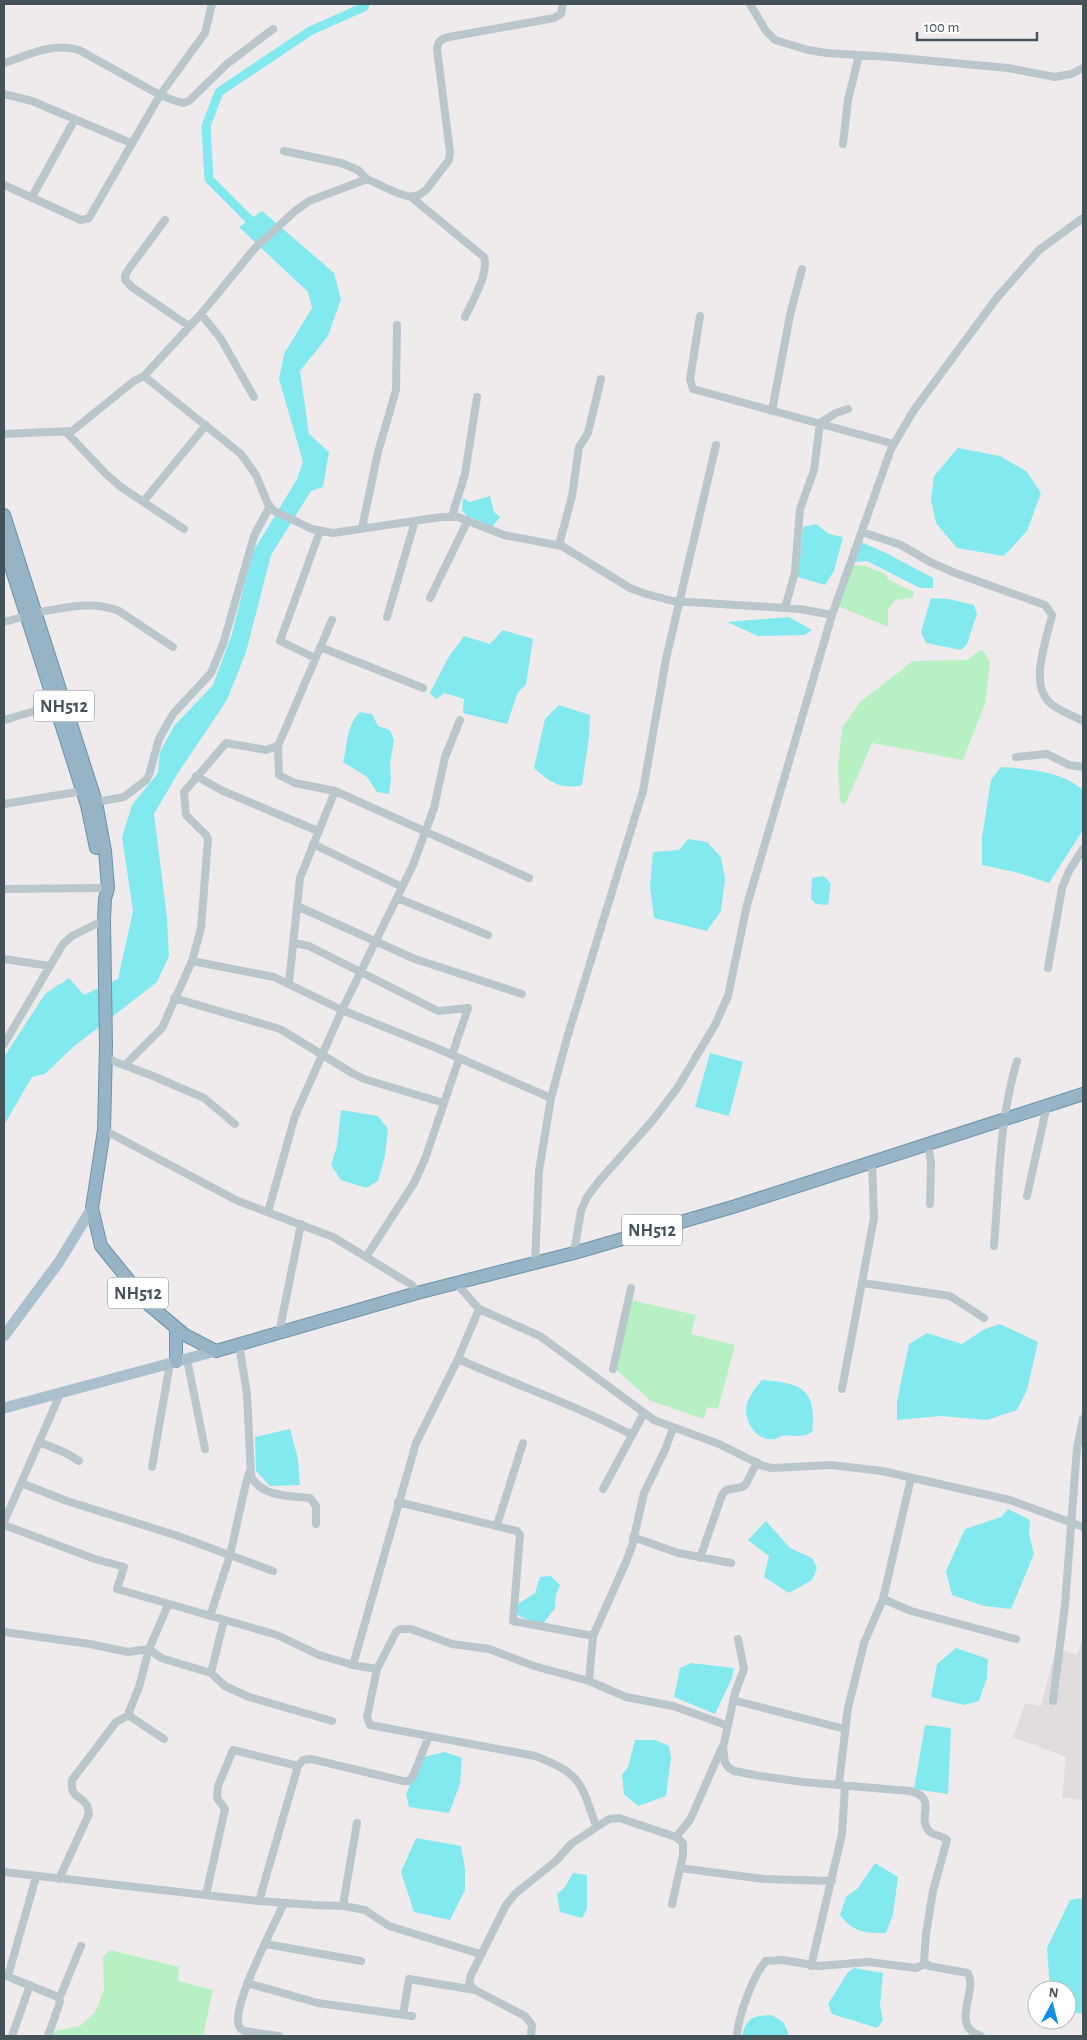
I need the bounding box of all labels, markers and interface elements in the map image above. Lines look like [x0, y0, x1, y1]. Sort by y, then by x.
scale bar [917, 10, 1037, 42]
text: 100 m [924, 20, 959, 35]
road number: NH512 [34, 690, 94, 721]
road number: NH512 [622, 1214, 682, 1246]
road number: NH512 [108, 1278, 168, 1309]
north arrow [1027, 1980, 1077, 2030]
text: N [1048, 1986, 1059, 2001]

